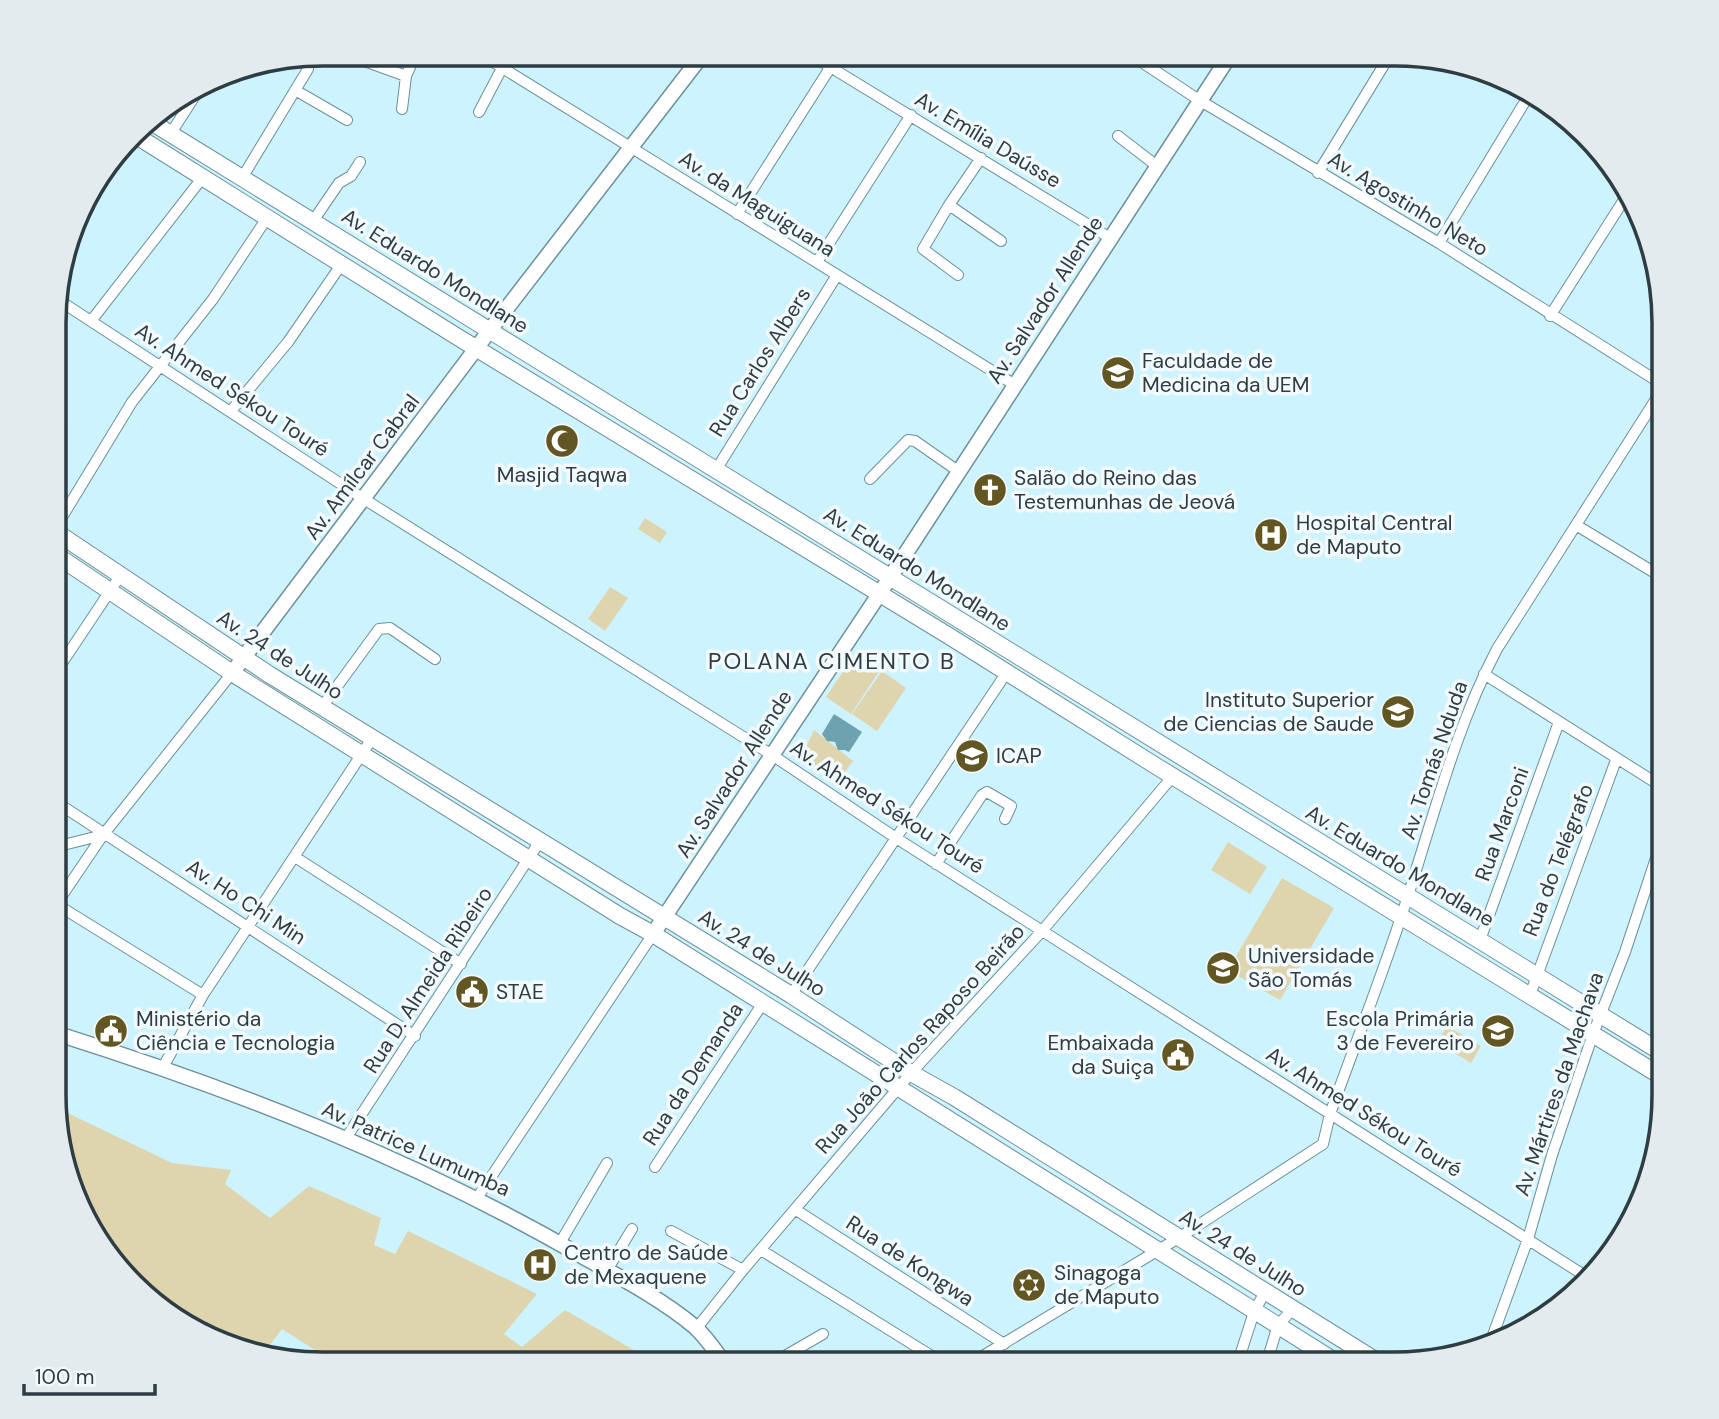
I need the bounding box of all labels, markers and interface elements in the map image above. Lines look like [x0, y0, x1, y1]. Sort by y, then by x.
street label: Av. Emília Daússe [910, 85, 1066, 195]
street label: Av. da Maguiguana [673, 145, 841, 263]
street label: Av. Agostinho Neto [1323, 145, 1493, 263]
street label: Av. Eduardo Mondlane [336, 202, 534, 340]
street label: Av. Salvador Allende [980, 211, 1110, 389]
street label: Rua Carlos Albers [703, 282, 817, 442]
street label: Av. Ahmed Sékou Touré [130, 317, 334, 463]
place label: Faculdade de Medicina da UEM [1142, 347, 1309, 399]
school or university icon: Faculdade de Medicina da UEM [1099, 354, 1137, 392]
street label: Av. Amílcar Cabral [298, 389, 426, 545]
mosque icon: Masjid Taqwa [543, 422, 581, 460]
place label: Masjid Taqwa [497, 461, 627, 489]
place label: Salão do Reino das Testemunhas de Jeová [1014, 464, 1235, 516]
church icon: Salão do Reino das Testemunhas de Jeová [971, 471, 1009, 509]
street label: Av. Eduardo Mondlane [818, 500, 1016, 638]
place label: Hospital Central de Maputo [1296, 509, 1453, 561]
hospital icon: Hospital Central de Maputo [1252, 516, 1290, 554]
street label: Av. 24 de Julho [211, 604, 349, 706]
district label: POLANA CIMENTO B [708, 646, 956, 676]
street label: Av. Tomás Nduda [1394, 677, 1474, 843]
street label: Av. Salvador Allende [669, 685, 799, 863]
place label: Instituto Superior de Ciencias de Saude [1163, 686, 1374, 738]
school or university icon: Instituto Superior de Ciencias de Saude [1379, 693, 1417, 731]
street label: Av. Ahmed Sékou Touré [785, 734, 989, 880]
school or university icon: ICAP [953, 737, 991, 775]
place label: ICAP [996, 742, 1042, 770]
street label: Rua Marconi [1468, 763, 1536, 885]
street label: Rua do Telégrafo [1516, 780, 1600, 940]
street label: Av. Eduardo Mondlane [1300, 799, 1500, 933]
street label: Av. Ho Chi Min [181, 853, 311, 951]
street label: Rua D. Almeida Ribeiro [357, 881, 499, 1079]
street label: Av. 24 de Julho [693, 903, 831, 1003]
street label: Rua João Carlos Raposo Beirão [809, 918, 1031, 1160]
place label: Universidade São Tomás [1248, 942, 1374, 994]
school or university icon: Universidade São Tomás [1204, 949, 1242, 987]
street label: Av. Mártires da Machava [1508, 968, 1610, 1200]
public building icon: STAE [453, 973, 491, 1011]
place label: STAE [496, 978, 544, 1006]
street label: Rua da Demanda [636, 997, 750, 1151]
place label: Ministério da Ciência e Tecnologia [136, 1005, 335, 1057]
place label: Escola Primária 3 de Fevereiro [1326, 1005, 1474, 1057]
public building icon: Ministério da Ciência e Tecnologia [92, 1012, 130, 1050]
school or university icon: Escola Primária 3 de Fevereiro [1479, 1012, 1517, 1050]
place label: Embaixada da Suiça [1047, 1029, 1154, 1081]
public building icon: Embaixada da Suiça [1159, 1036, 1197, 1074]
street label: Av. Ahmed Sékou Touré [1261, 1040, 1467, 1184]
street label: Av. Patrice Lumumba [317, 1095, 515, 1203]
street label: Av. 24 de Julho [1174, 1203, 1312, 1303]
street label: Rua de Kongwa [841, 1209, 979, 1313]
place label: Centro de Saúde de Mexaquene [564, 1239, 728, 1291]
hospital icon: Centro de Saúde de Mexaquene [521, 1246, 559, 1284]
place label: Sinagoga de Maputo [1054, 1259, 1159, 1311]
synagogue icon: Sinagoga de Maputo [1010, 1266, 1048, 1304]
scale bar [24, 1352, 156, 1396]
text: 100 m [35, 1363, 95, 1391]

